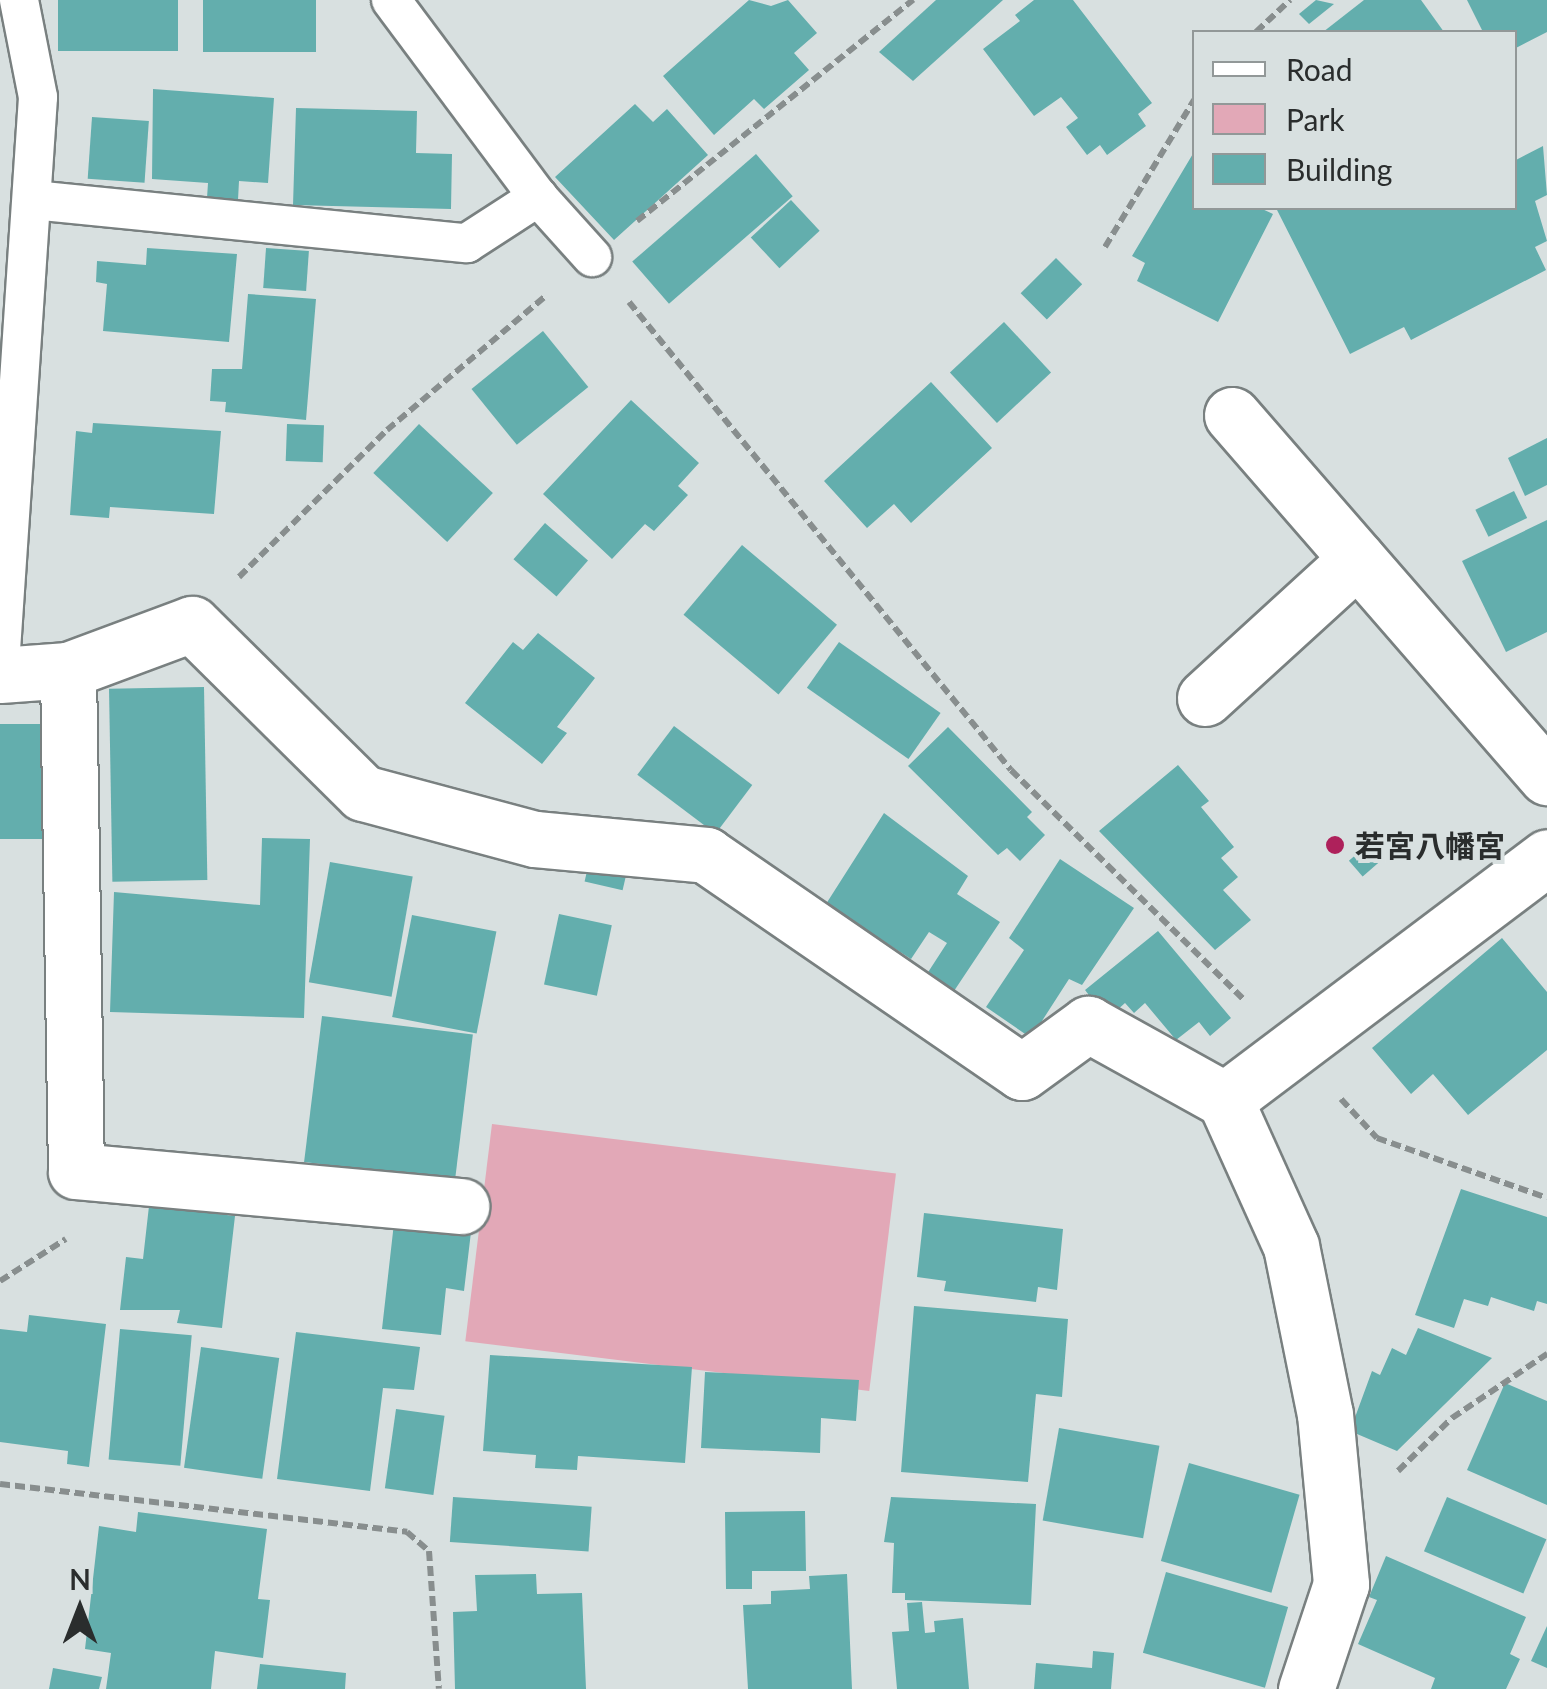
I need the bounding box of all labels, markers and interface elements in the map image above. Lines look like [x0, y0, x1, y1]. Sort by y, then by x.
legend [1192, 30, 1517, 210]
text: Road [1286, 51, 1353, 87]
text: Park [1286, 101, 1345, 137]
text: Building [1286, 151, 1392, 187]
place label: 若宮八幡宮 [1355, 827, 1505, 863]
marker: 若宮八幡宮 [1324, 834, 1346, 856]
north arrow [30, 1559, 130, 1659]
text: N [69, 1562, 91, 1596]

